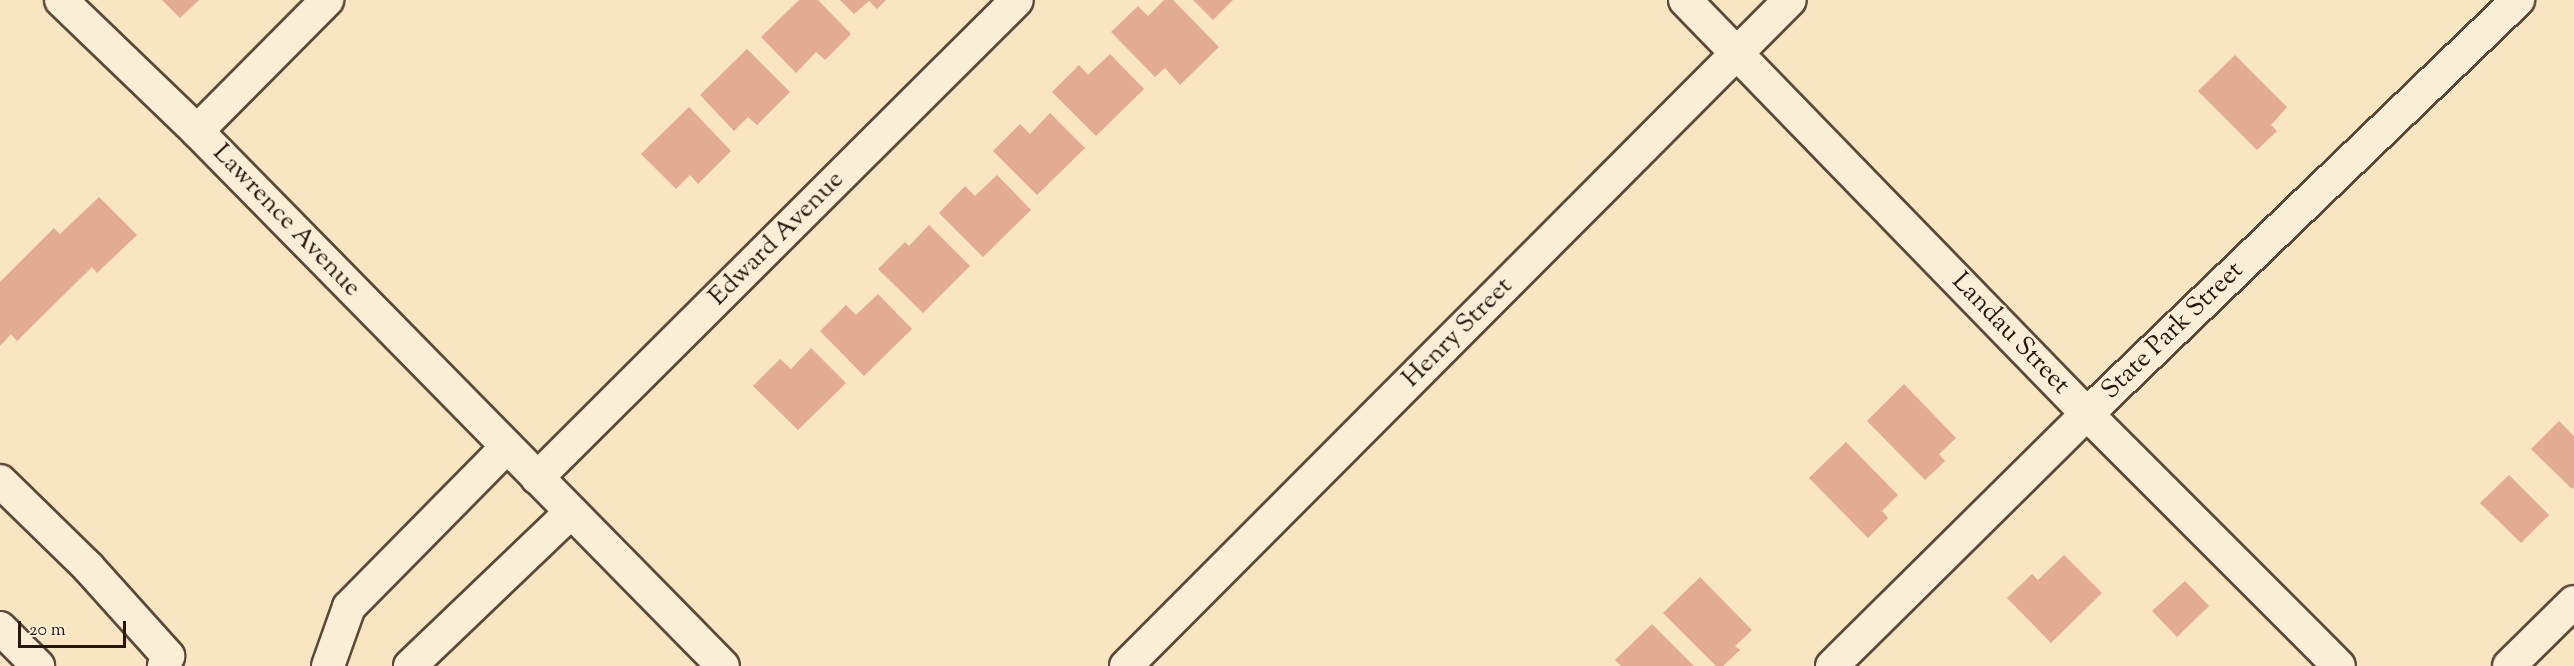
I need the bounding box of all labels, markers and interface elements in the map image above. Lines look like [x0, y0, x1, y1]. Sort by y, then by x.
street label: Lawrence Avenue [205, 138, 367, 304]
street label: Edward Avenue [703, 165, 851, 313]
street label: State Park Street [2096, 256, 2250, 406]
street label: Landau Street [1944, 267, 2076, 401]
street label: Henry Street [1396, 271, 1520, 395]
scale bar [21, 609, 129, 647]
text: 20 m [29, 618, 66, 644]

